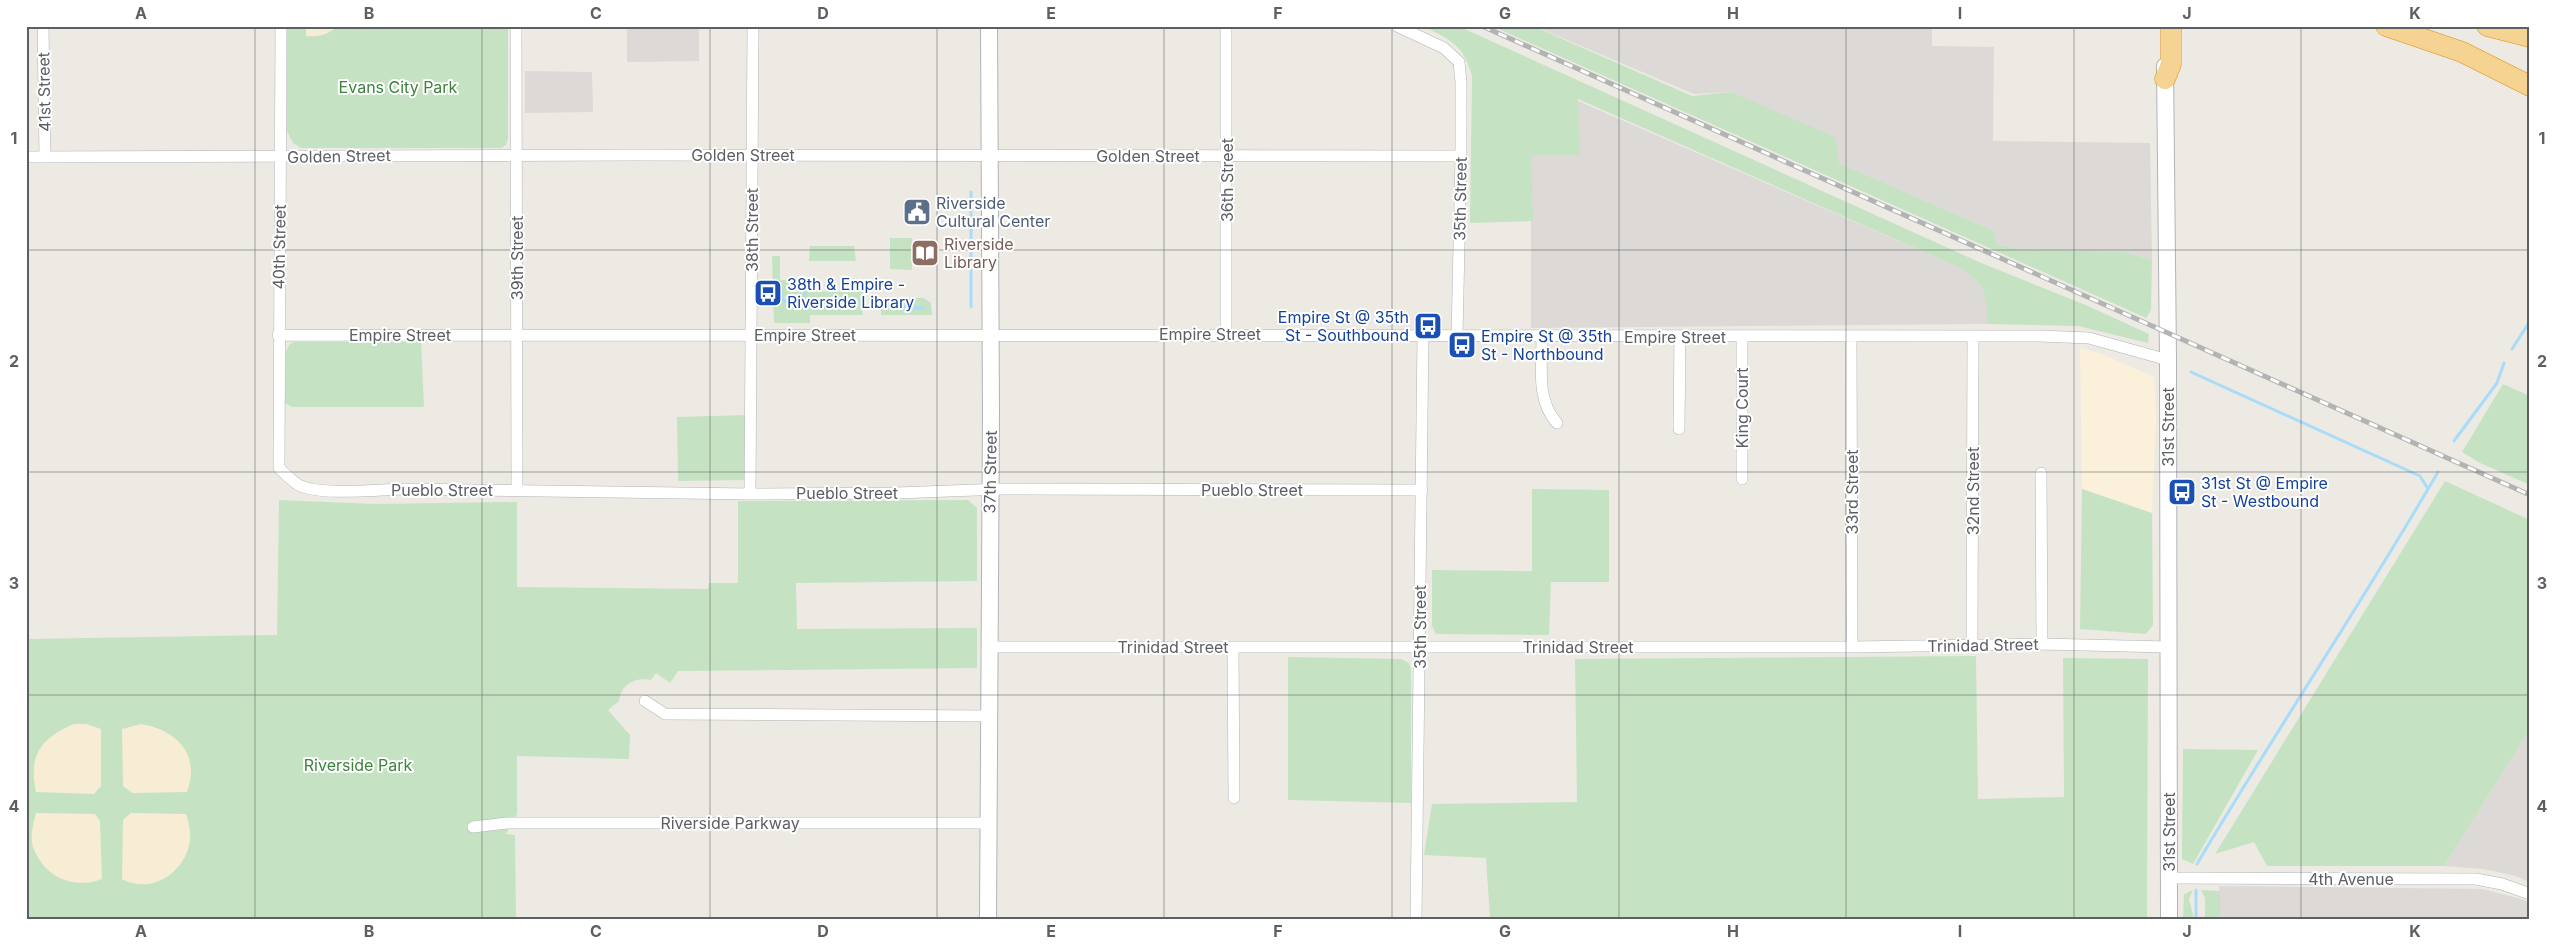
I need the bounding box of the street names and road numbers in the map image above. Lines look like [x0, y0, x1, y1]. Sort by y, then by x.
street label: 41st Street [33, 52, 55, 132]
street label: 36th Street [1217, 138, 1237, 222]
street label: Golden Street [287, 145, 391, 167]
street label: Golden Street [691, 145, 795, 165]
street label: Golden Street [1096, 146, 1200, 166]
street label: 35th Street [1449, 157, 1471, 241]
street label: 38th Street [742, 188, 762, 272]
street label: 40th Street [268, 204, 290, 290]
street label: 39th Street [507, 216, 527, 300]
street label: Empire Street [1159, 324, 1261, 344]
street label: Empire Street [349, 325, 451, 345]
street label: Empire Street [754, 325, 856, 345]
street label: Empire Street [1624, 327, 1726, 347]
street label: King Court [1732, 368, 1752, 448]
street label: 31st Street [2158, 387, 2178, 467]
street label: 37th Street [979, 430, 1001, 514]
street label: 32nd Street [1963, 447, 1983, 535]
street label: 33rd Street [1842, 450, 1862, 534]
street label: Pueblo Street [391, 480, 493, 500]
street label: Pueblo Street [1201, 480, 1303, 500]
street label: Pueblo Street [796, 483, 898, 503]
street label: 35th Street [1410, 585, 1430, 669]
street label: Trinidad Street [1927, 634, 2039, 656]
street label: Trinidad Street [1117, 637, 1229, 657]
street label: Trinidad Street [1522, 637, 1634, 657]
street label: 31st Street [2159, 792, 2179, 872]
street label: Riverside Parkway [660, 813, 800, 833]
street label: 4th Avenue [2308, 869, 2394, 889]

